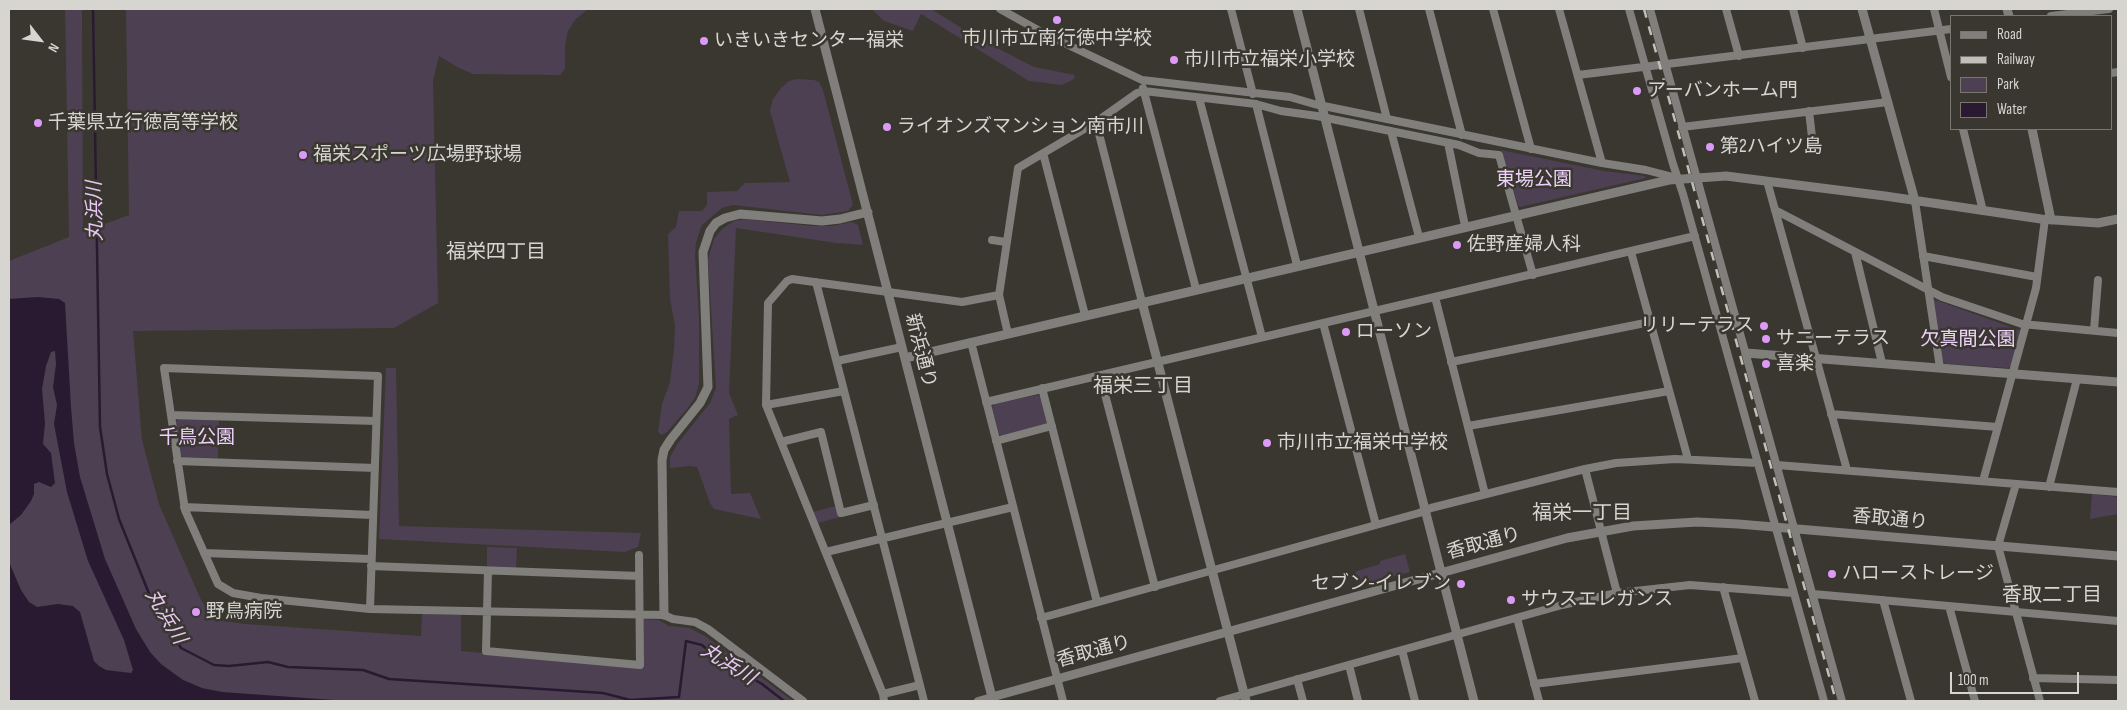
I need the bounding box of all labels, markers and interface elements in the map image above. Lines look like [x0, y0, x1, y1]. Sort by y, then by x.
marker: 市川市立南行徳中学校 [1051, 14, 1063, 26]
north arrow [15, 15, 65, 65]
legend [1950, 15, 2112, 130]
text: Road [1997, 25, 2022, 44]
place label: 市川市立南行徳中学校 [962, 28, 1152, 50]
place label: いきいきセンター福栄 [714, 30, 904, 52]
marker: いきいきセンター福栄 [698, 35, 710, 47]
text: N [44, 40, 63, 55]
place label: 市川市立福栄小学校 [1184, 49, 1355, 71]
text: Railway [1997, 50, 2035, 69]
marker: 市川市立福栄小学校 [1168, 54, 1180, 66]
text: Park [1997, 75, 2019, 94]
place label: アーバンホーム門 [1647, 80, 1798, 102]
marker: アーバンホーム門 [1631, 85, 1643, 97]
text: Water [1997, 100, 2027, 119]
place label: 千葉県立行徳高等学校 [48, 112, 238, 134]
place label: ライオンズマンション南市川 [897, 116, 1144, 138]
marker: 千葉県立行徳高等学校 [32, 117, 44, 129]
marker: ライオンズマンション南市川 [881, 121, 893, 133]
place label: 第2ハイツ島 [1720, 136, 1823, 158]
marker: 第2ハイツ島 [1704, 141, 1716, 153]
place label: 福栄スポーツ広場野球場 [313, 144, 522, 166]
marker: 福栄スポーツ広場野球場 [297, 149, 309, 161]
park label: 東場公園 [1496, 169, 1572, 191]
water label: 丸浜川 [83, 181, 109, 241]
place label: 佐野産婦人科 [1467, 234, 1581, 256]
marker: 佐野産婦人科 [1451, 239, 1463, 251]
district label: 福栄四丁目 [446, 241, 546, 265]
street label: 新浜通り [900, 311, 940, 391]
place label: リリーテラス [1640, 315, 1754, 337]
marker: リリーテラス [1758, 320, 1770, 332]
place label: ローソン [1356, 321, 1432, 343]
marker: ローソン [1340, 326, 1352, 338]
place label: サニーテラス [1776, 328, 1890, 350]
park label: 欠真間公園 [1921, 329, 2015, 351]
marker: サニーテラス [1760, 333, 1772, 345]
place label: 喜楽 [1776, 353, 1814, 375]
marker: 喜楽 [1760, 358, 1772, 370]
district label: 福栄三丁目 [1093, 375, 1193, 399]
park label: 千鳥公園 [159, 427, 235, 449]
place label: 市川市立福栄中学校 [1277, 432, 1448, 454]
marker: 市川市立福栄中学校 [1261, 437, 1273, 449]
district label: 福栄一丁目 [1532, 502, 1632, 526]
street label: 香取通り [1851, 505, 1929, 535]
street label: 香取通り [1444, 523, 1524, 565]
place label: ハローストレージ [1842, 563, 1994, 585]
marker: ハローストレージ [1826, 568, 1838, 580]
place label: セブン-イレブン [1311, 573, 1451, 595]
marker: セブン-イレブン [1455, 578, 1467, 590]
district label: 香取二丁目 [2002, 584, 2102, 608]
water label: 丸浜川 [139, 585, 191, 649]
place label: サウスエレガンス [1521, 589, 1673, 611]
marker: サウスエレガンス [1505, 594, 1517, 606]
place label: 野鳥病院 [206, 601, 282, 623]
marker: 野鳥病院 [190, 606, 202, 618]
street label: 香取通り [1054, 631, 1134, 673]
water label: 丸浜川 [696, 639, 760, 691]
scale bar [1952, 662, 2081, 694]
text: 100 m [1958, 671, 1989, 690]

